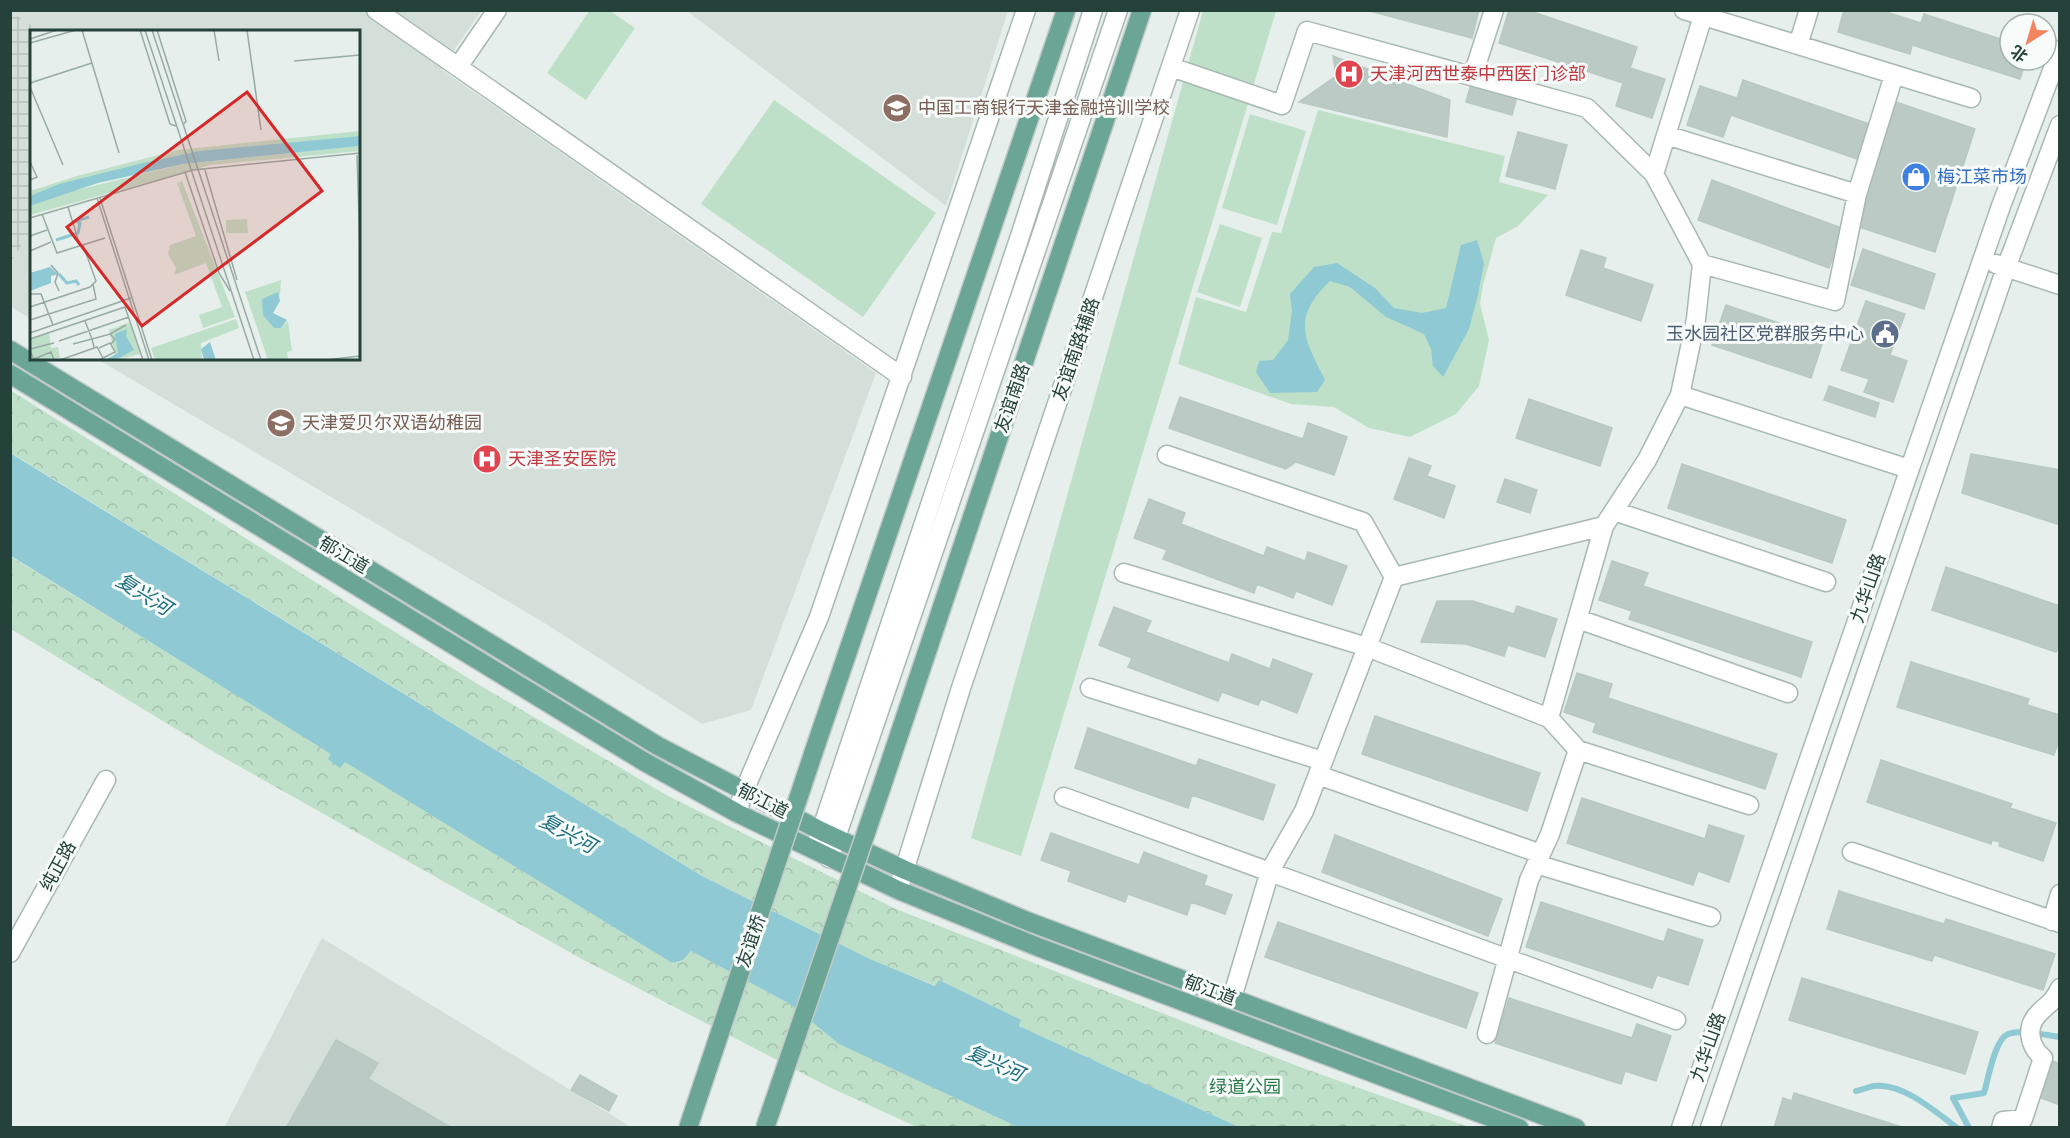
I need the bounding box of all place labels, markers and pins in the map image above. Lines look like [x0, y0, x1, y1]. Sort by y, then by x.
hospital icon: 天津河西世泰中西医门诊部 [1333, 58, 1365, 90]
place label: 天津河西世泰中西医门诊部 [1370, 64, 1586, 84]
school or university icon: 中国工商银行天津金融培训学校 [881, 92, 913, 124]
place label: 中国工商银行天津金融培训学校 [918, 98, 1170, 118]
shop icon: 梅江菜市场 [1900, 161, 1932, 193]
place label: 梅江菜市场 [1937, 167, 2027, 187]
public building icon: 玉水园社区党群服务中心 [1869, 318, 1901, 350]
place label: 玉水园社区党群服务中心 [1666, 324, 1864, 344]
school or university icon: 天津爱贝尔双语幼稚园 [265, 407, 297, 439]
place label: 天津爱贝尔双语幼稚园 [302, 413, 482, 433]
hospital icon: 天津圣安医院 [471, 443, 503, 475]
place label: 天津圣安医院 [508, 449, 616, 469]

